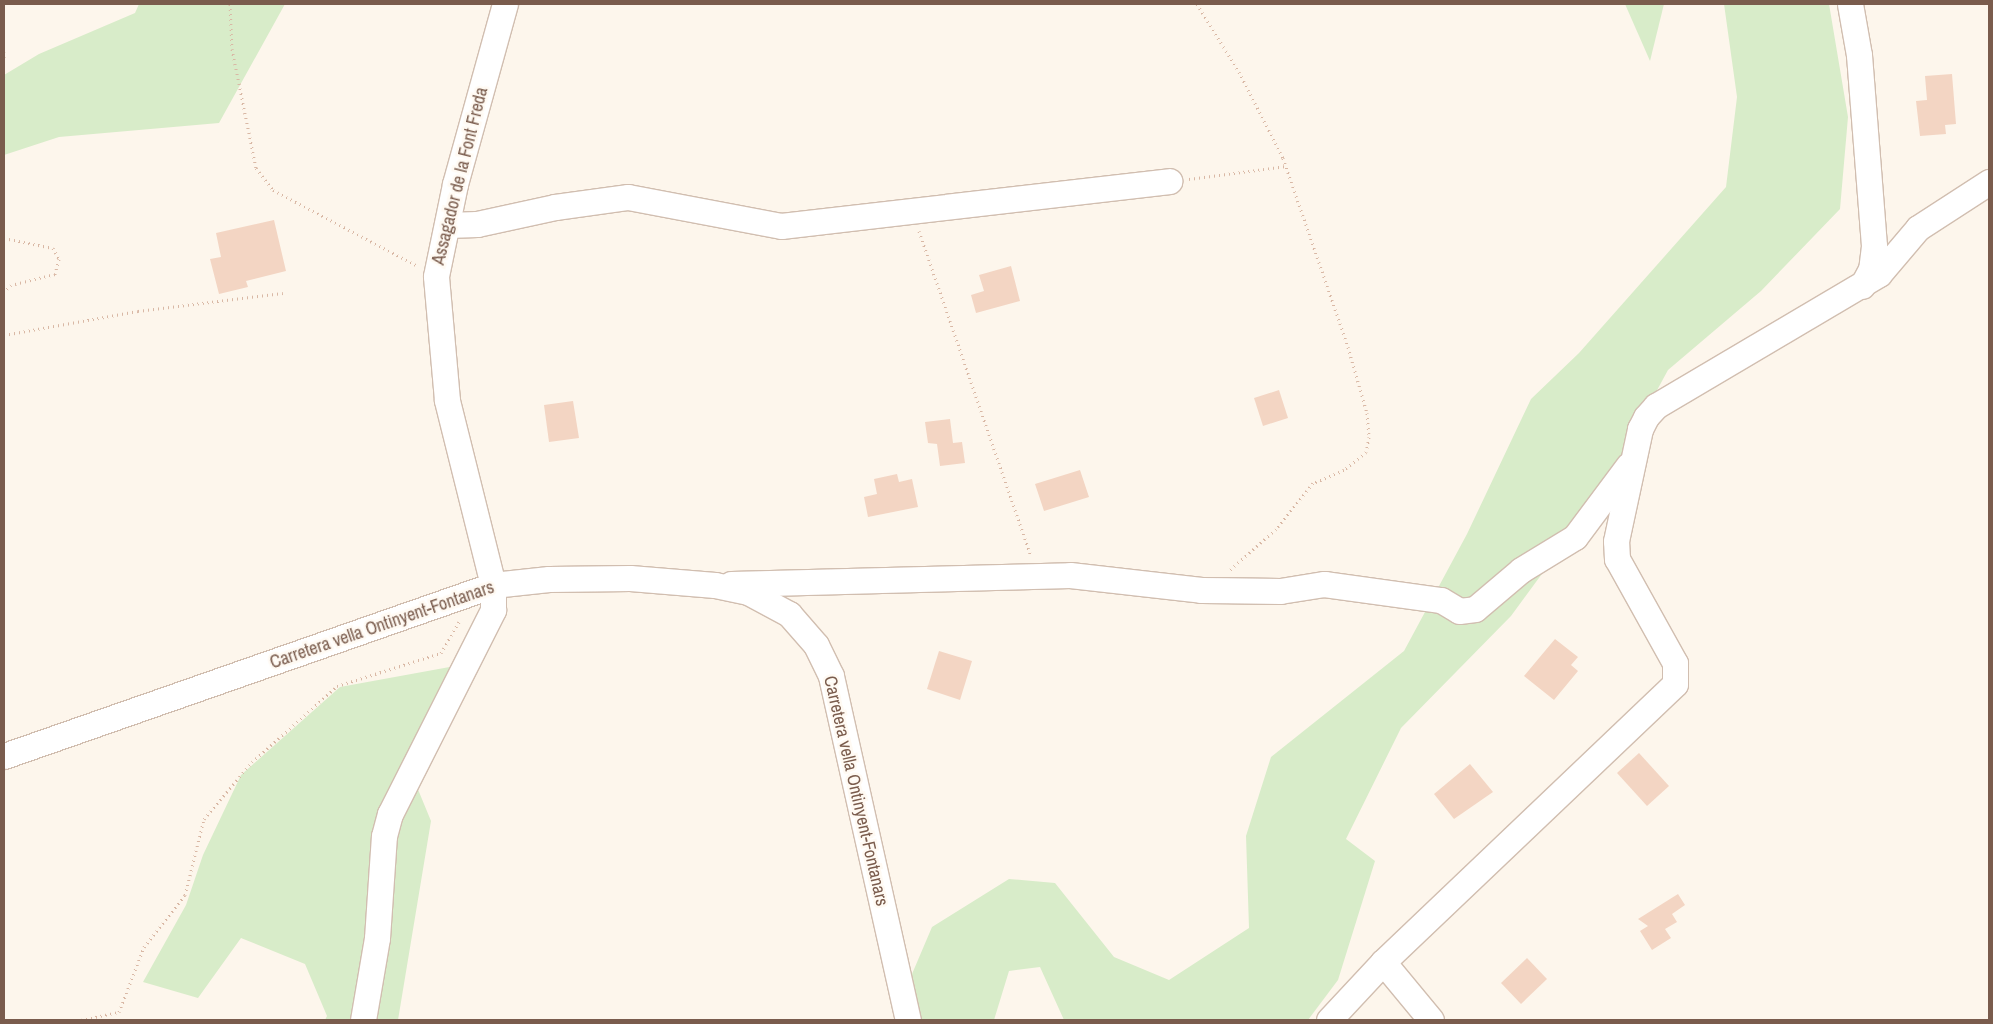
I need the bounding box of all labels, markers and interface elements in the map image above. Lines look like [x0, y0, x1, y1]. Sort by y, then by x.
street label: Assagador de la Font Freda [427, 85, 493, 267]
street label: Carretera vella Ontinyent-Fontanars [267, 576, 497, 674]
street label: Carretera vella Ontinyent-Fontanars [819, 674, 893, 908]

